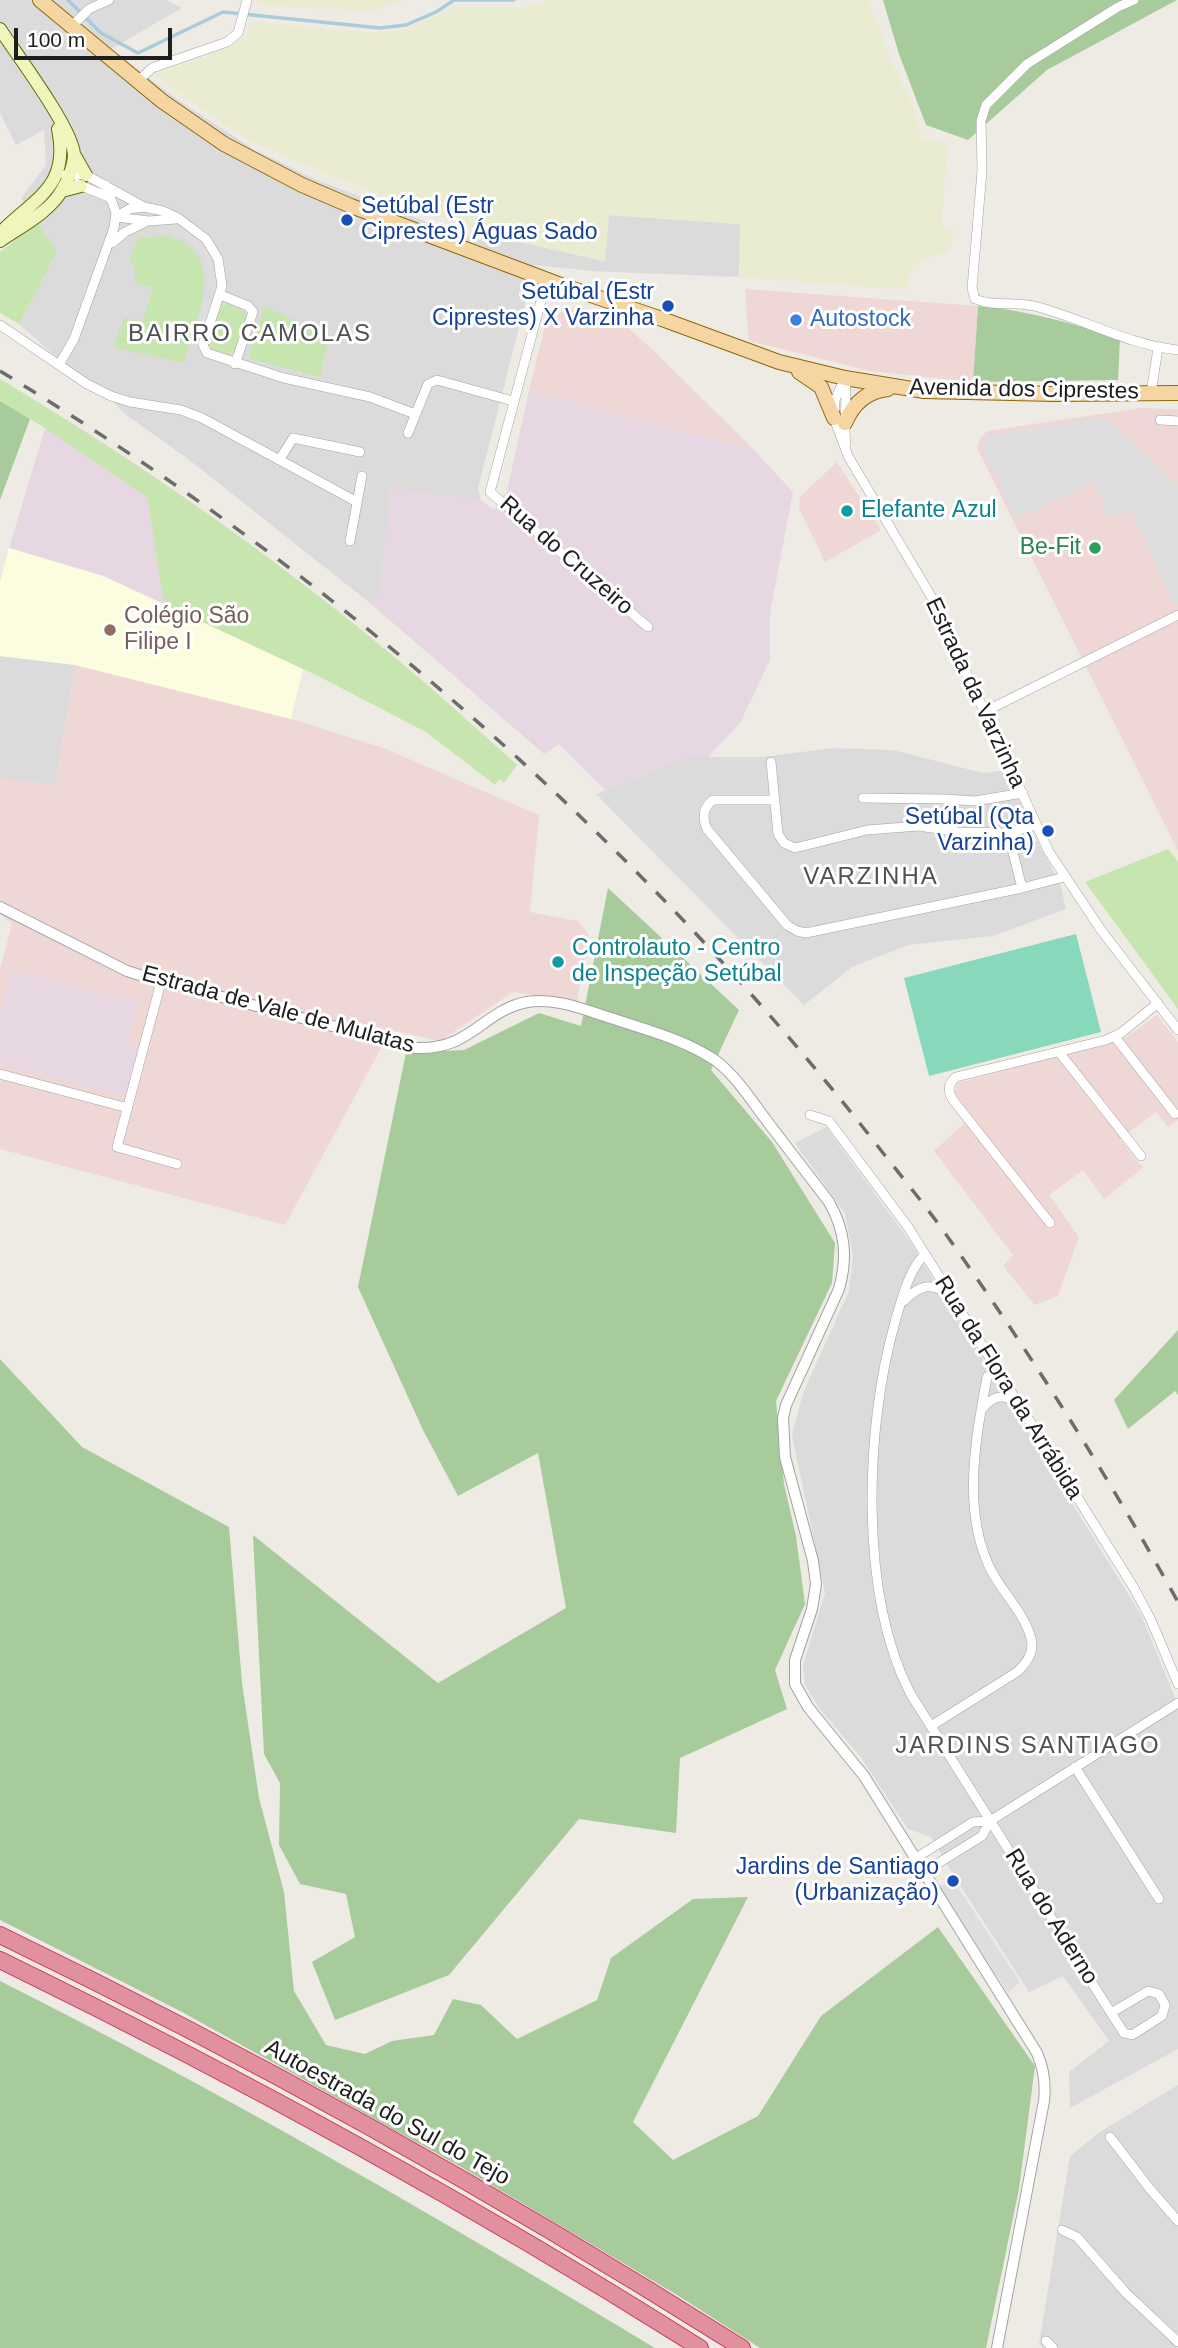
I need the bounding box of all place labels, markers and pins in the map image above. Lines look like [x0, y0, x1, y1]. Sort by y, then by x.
place label: Setúbal (Estr Ciprestes) Águas Sado [361, 193, 598, 247]
marker: Setúbal (Estr Ciprestes) Águas Sado [339, 212, 355, 228]
place label: Setúbal (Estr Ciprestes) X Varzinha [432, 279, 654, 333]
marker: Setúbal (Estr Ciprestes) X Varzinha [660, 298, 676, 314]
place label: Autostock [810, 306, 911, 334]
marker: Autostock [788, 312, 804, 328]
place label: Elefante Azul [861, 497, 997, 525]
marker: Elefante Azul [839, 503, 855, 519]
place label: Be-Fit [1020, 534, 1081, 562]
marker: Be-Fit [1087, 540, 1103, 556]
place label: Colégio São Filipe I [124, 603, 249, 657]
marker: Colégio São Filipe I [102, 622, 118, 638]
place label: Setúbal (Qta Varzinha) [905, 804, 1034, 858]
marker: Setúbal (Qta Varzinha) [1040, 823, 1056, 839]
place label: Controlauto - Centro de Inspeção Setúbal [572, 935, 782, 989]
marker: Controlauto - Centro de Inspeção Setúbal [550, 954, 566, 970]
place label: Jardins de Santiago (Urbanização) [736, 1854, 939, 1908]
marker: Jardins de Santiago (Urbanização) [945, 1873, 961, 1889]

